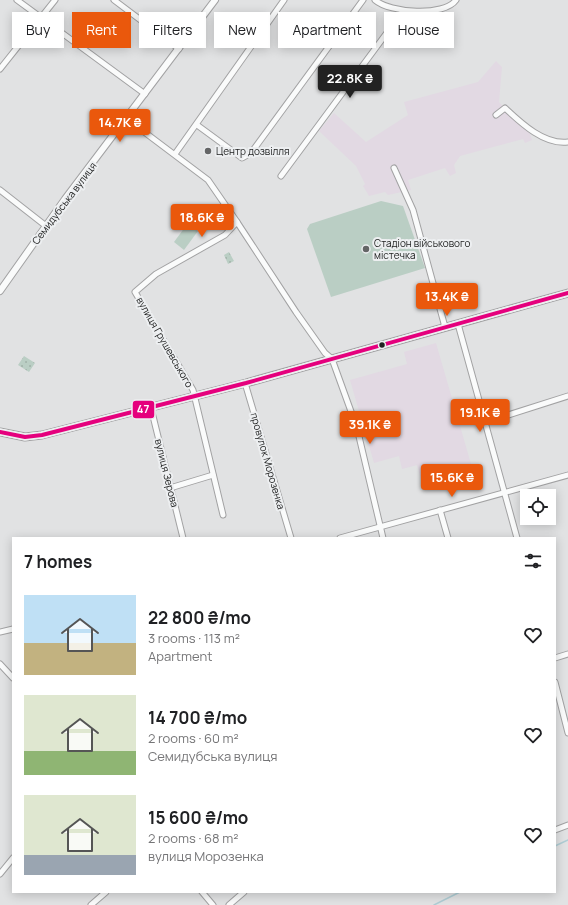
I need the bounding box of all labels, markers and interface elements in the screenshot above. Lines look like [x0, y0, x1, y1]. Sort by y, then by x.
chip: Buy [12, 12, 64, 48]
chip: Rent [72, 12, 131, 48]
chip: Filters [139, 12, 206, 48]
chip: New [214, 12, 270, 48]
chip: Apartment [278, 12, 376, 48]
chip: House [384, 12, 454, 48]
pin: 22.8K ₴ [313, 65, 387, 99]
text: 22.8K ₴ [327, 69, 373, 87]
pin: 14.7K ₴ [83, 109, 157, 143]
text: 14.7K ₴ [98, 113, 142, 131]
place label: Центр дозвілля [216, 144, 290, 158]
marker: Центр дозвілля [203, 146, 213, 156]
street label: Семидубська вулиця [28, 159, 100, 247]
pin: 18.6K ₴ [165, 204, 239, 238]
text: 18.6K ₴ [180, 208, 224, 226]
place label: Стадіон військового містечка [374, 236, 471, 262]
marker: Стадіон військового містечка [361, 244, 371, 254]
pin: 13.4K ₴ [410, 283, 484, 317]
text: 13.4K ₴ [425, 287, 469, 305]
street label: вулиця Грушевського [133, 294, 197, 390]
unlabelled marker [377, 340, 387, 350]
pin: 19.1K ₴ [443, 399, 517, 433]
line badge: 47 [132, 400, 155, 419]
text: 47 [137, 401, 149, 416]
text: 19.1K ₴ [460, 403, 500, 421]
street label: провулок Морозенка [247, 411, 289, 511]
pin: 39.1K ₴ [333, 411, 407, 445]
text: 39.1K ₴ [349, 415, 391, 433]
street label: вулиця Зерова [152, 437, 182, 509]
pin: 15.6K ₴ [415, 464, 489, 498]
text: 15.6K ₴ [430, 468, 474, 486]
map controls [520, 489, 556, 525]
button: locate [520, 489, 556, 525]
text: 7 homes [24, 550, 92, 573]
icon: filters [522, 550, 544, 572]
text: 22 800 ₴/mo [148, 606, 251, 629]
icon: home [56, 611, 104, 659]
icon: heart [522, 624, 544, 646]
text: 3 rooms · 113 m² [148, 629, 240, 647]
text: Apartment [148, 647, 212, 665]
text: 14 700 ₴/mo [148, 706, 247, 729]
icon: home [56, 711, 104, 759]
icon: heart [522, 724, 544, 746]
text: 2 rooms · 60 m² [148, 729, 239, 747]
text: Семидубська вулиця [148, 747, 277, 765]
text: 15 600 ₴/mo [148, 806, 248, 829]
icon: home [56, 811, 104, 859]
icon: heart [522, 824, 544, 846]
text: 2 rooms · 68 m² [148, 829, 238, 847]
text: вулиця Морозенка [148, 847, 264, 865]

